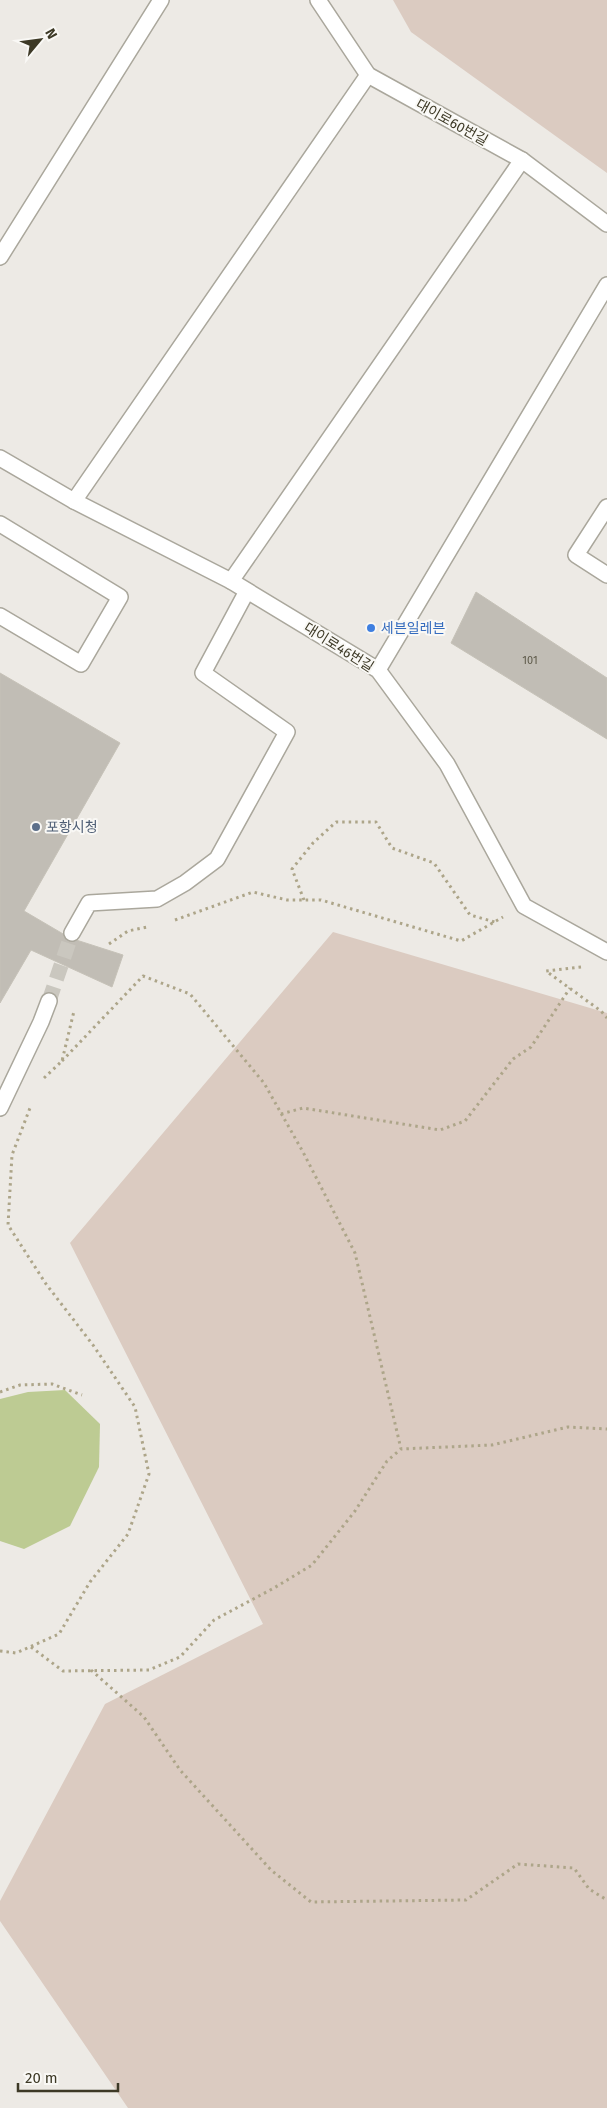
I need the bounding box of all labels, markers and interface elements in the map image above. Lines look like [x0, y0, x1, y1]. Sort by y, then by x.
north arrow [15, 15, 65, 65]
text: N [41, 26, 61, 42]
street label: 대이로60번길 [413, 96, 491, 149]
street label: 대이로46번길 [301, 619, 377, 676]
place label: 세븐일레븐 [381, 620, 446, 637]
marker: 세븐일레븐 [365, 622, 377, 634]
house number: 101 [522, 654, 538, 667]
place label: 포항시청 [46, 819, 98, 836]
marker: 포항시청 [30, 821, 42, 833]
scale bar [18, 2060, 118, 2092]
text: 20 m [25, 2069, 58, 2087]

